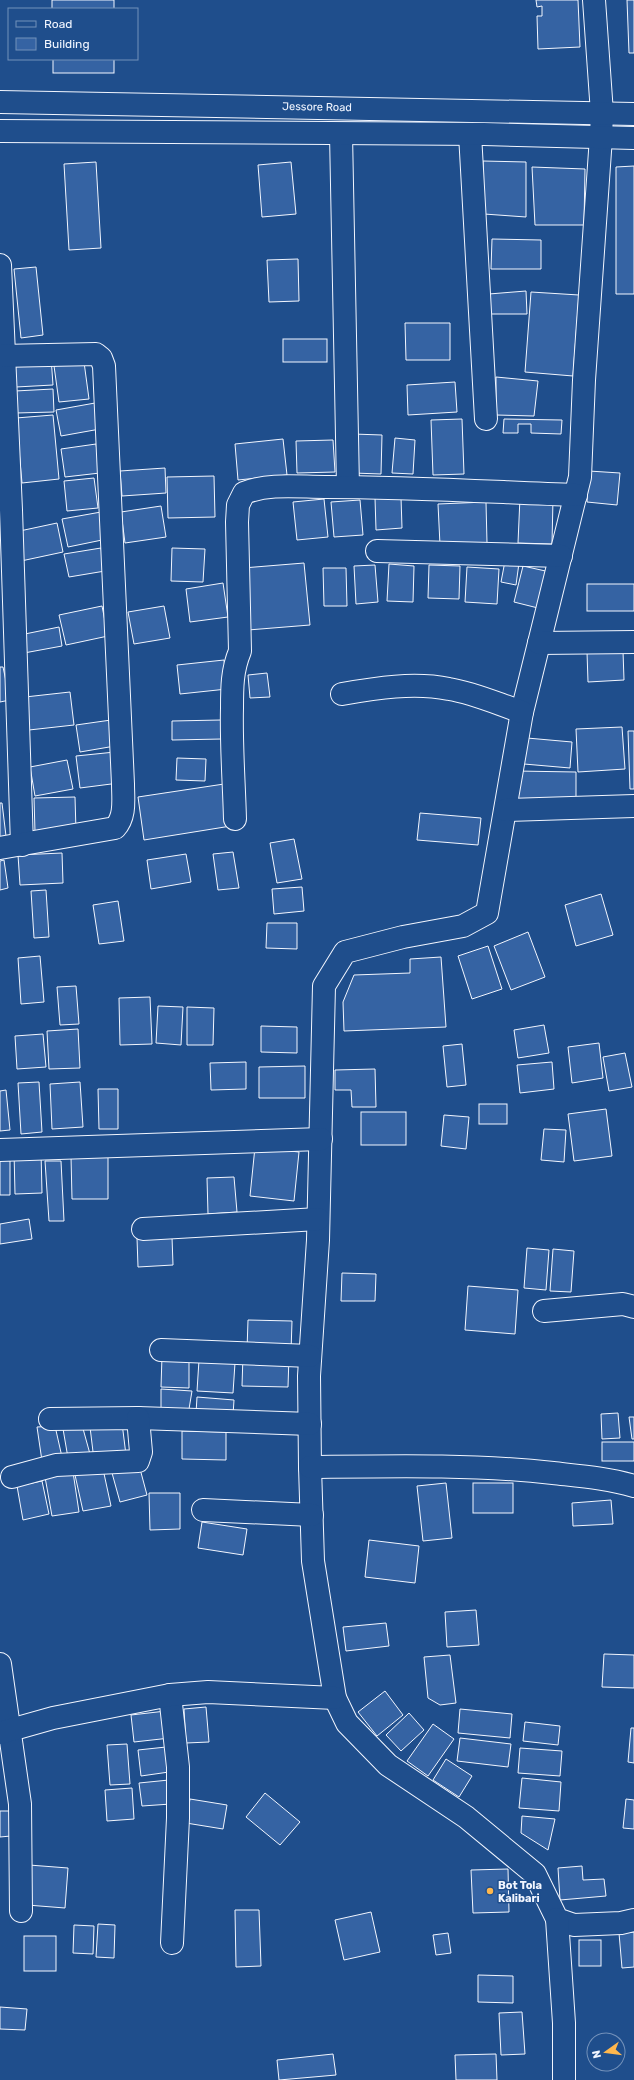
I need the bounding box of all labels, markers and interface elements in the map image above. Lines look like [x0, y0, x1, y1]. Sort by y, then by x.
legend [8, 8, 138, 60]
text: Road [44, 17, 72, 31]
text: Building [44, 37, 90, 51]
street label: Jessore Road [282, 100, 352, 114]
place label: Bot Tola Kalibari [498, 1879, 542, 1905]
marker: Bot Tola Kalibari [485, 1886, 495, 1896]
north arrow [586, 2032, 626, 2072]
text: N [589, 2049, 604, 2060]

